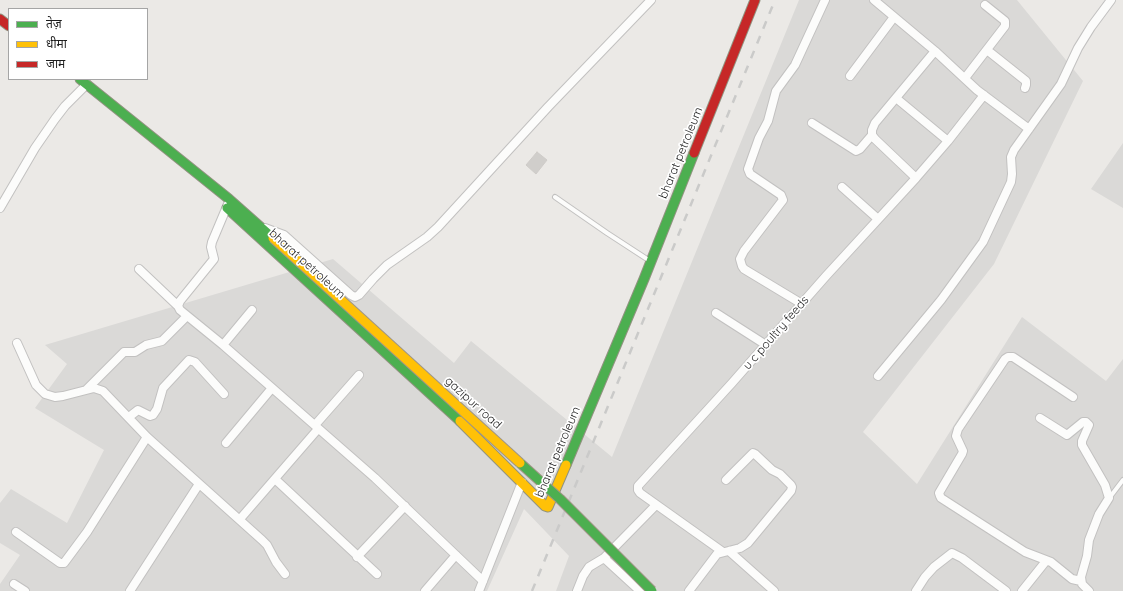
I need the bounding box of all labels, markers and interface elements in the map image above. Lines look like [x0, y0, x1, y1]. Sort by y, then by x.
legend [8, 8, 148, 80]
text: तेज़ [46, 16, 62, 31]
text: धीमा [46, 36, 67, 51]
text: जाम [46, 56, 65, 71]
street label: bharat petroleum [656, 105, 706, 201]
street label: bharat petroleum [266, 226, 348, 302]
street label: u c poultry feeds [740, 293, 812, 373]
street label: gazipur road [442, 374, 504, 432]
street label: bharat petroleum [532, 404, 584, 500]

